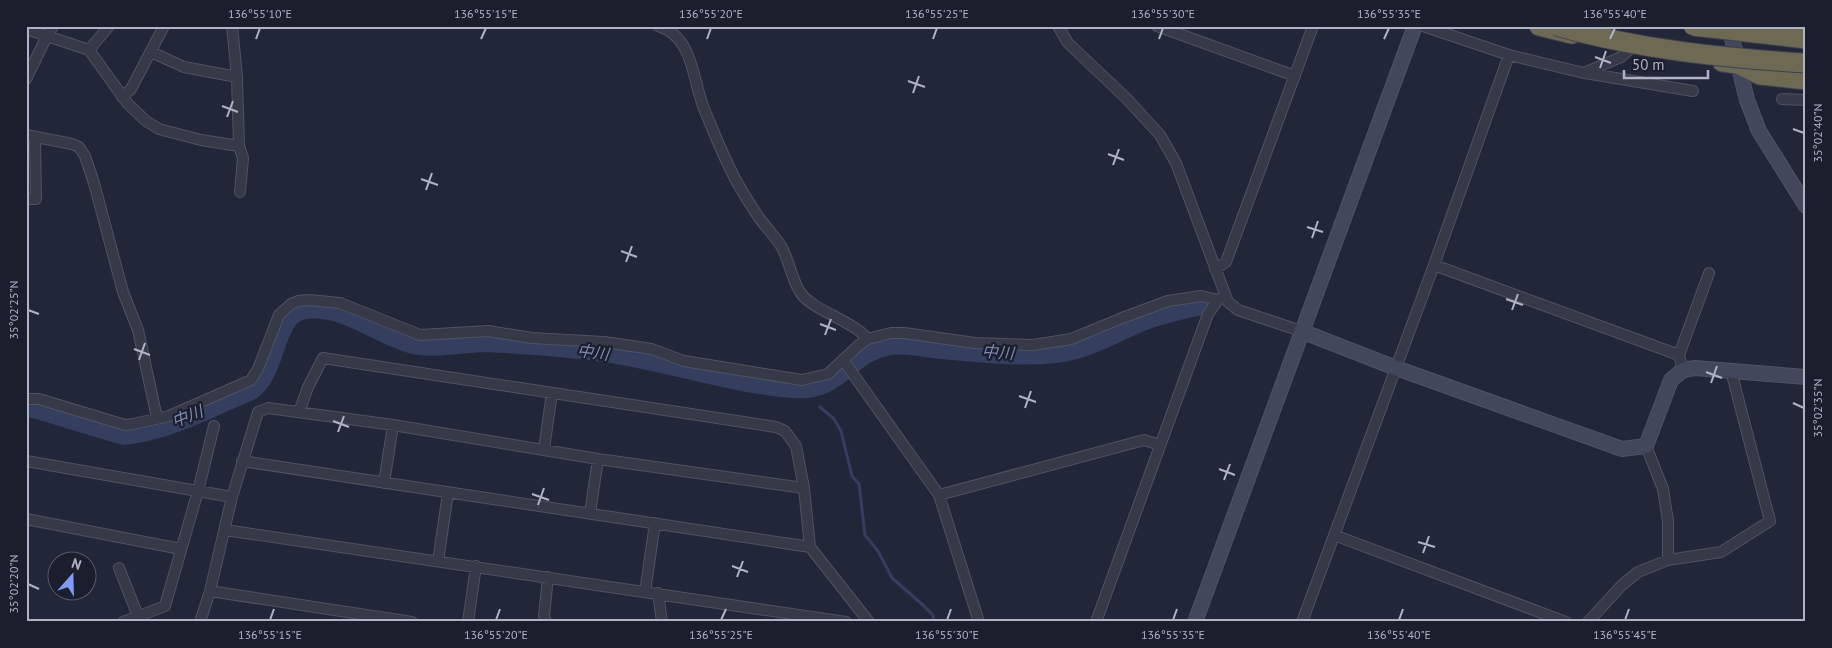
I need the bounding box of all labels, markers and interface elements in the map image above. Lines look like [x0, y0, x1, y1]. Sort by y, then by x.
text: 136°55'10"E [228, 6, 292, 21]
text: 136°55'15"E [454, 6, 518, 21]
text: 136°55'20"E [679, 6, 743, 21]
text: 136°55'25"E [905, 6, 969, 21]
text: 136°55'30"E [1131, 6, 1195, 21]
text: 136°55'35"E [1357, 6, 1421, 21]
text: 136°55'40"E [1583, 6, 1647, 21]
scale bar [1624, 48, 1708, 80]
text: 50 m [1632, 55, 1665, 74]
text: 35°02'40"N [1810, 103, 1825, 163]
text: 35°02'25"N [6, 280, 21, 340]
water label: 中川 [576, 340, 612, 364]
water label: 中川 [981, 341, 1017, 363]
text: 35°02'35"N [1810, 378, 1825, 438]
water label: 中川 [168, 400, 207, 431]
north arrow [48, 550, 98, 600]
text: 35°02'20"N [6, 554, 21, 614]
text: N [69, 554, 84, 574]
text: 136°55'15"E [238, 627, 302, 642]
text: 136°55'20"E [464, 627, 528, 642]
text: 136°55'25"E [689, 627, 753, 642]
text: 136°55'30"E [915, 627, 979, 642]
text: 136°55'35"E [1141, 627, 1205, 642]
text: 136°55'40"E [1367, 627, 1431, 642]
text: 136°55'45"E [1593, 627, 1657, 642]

